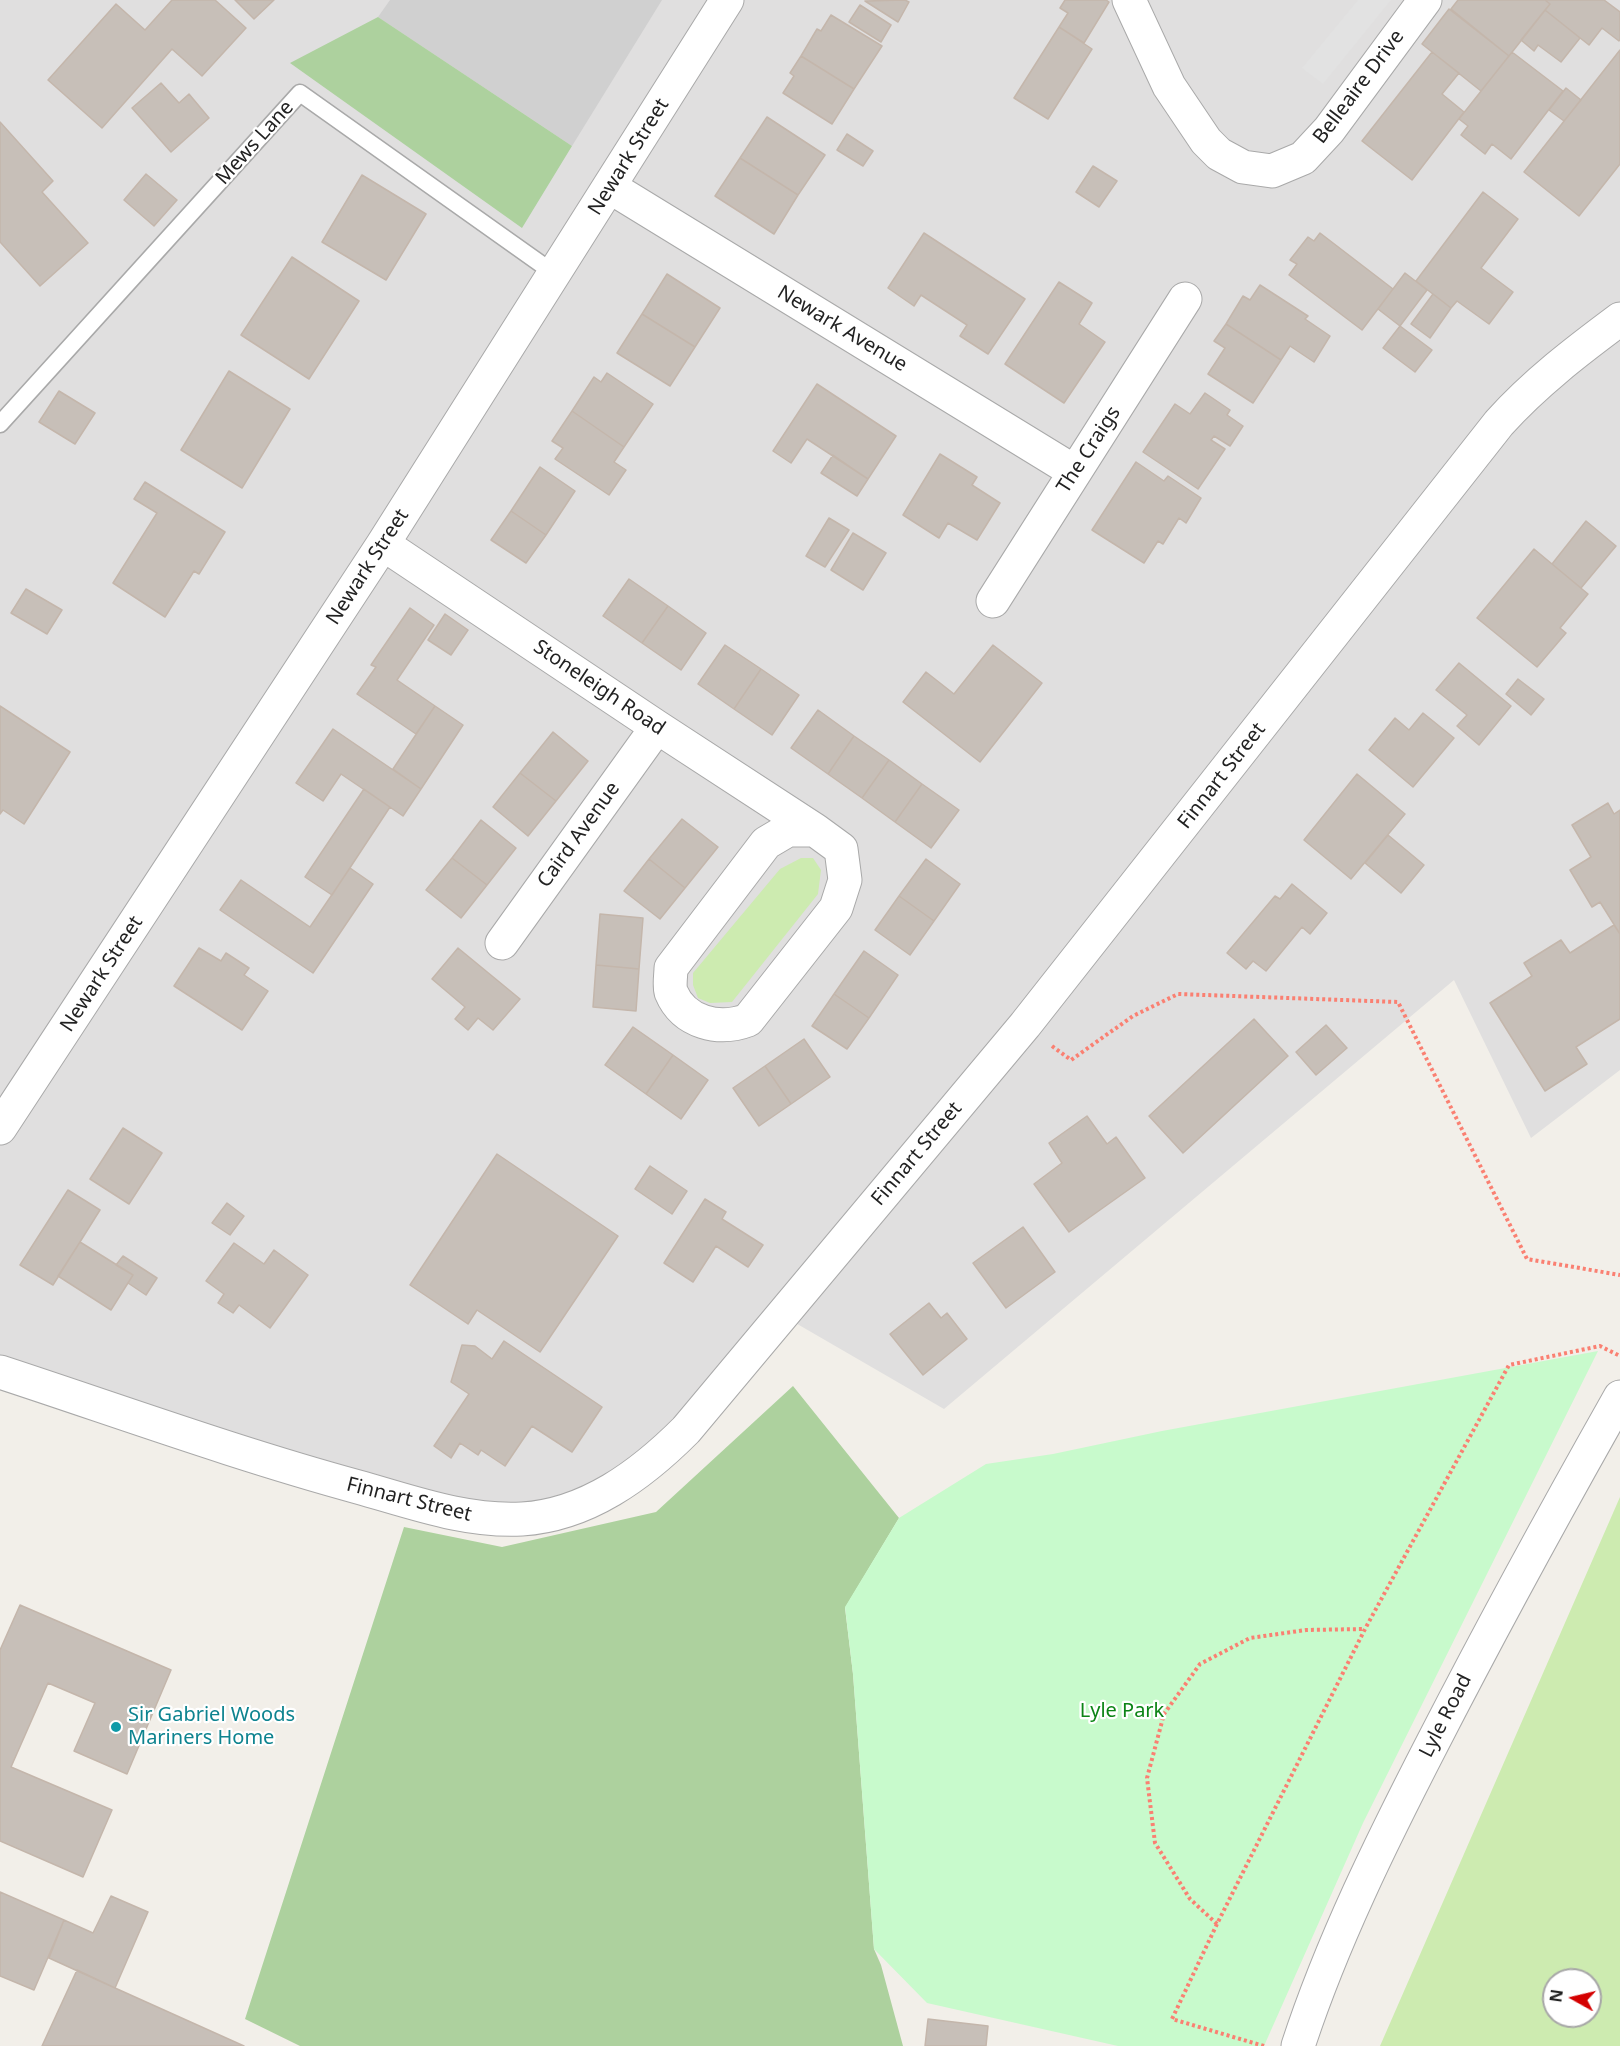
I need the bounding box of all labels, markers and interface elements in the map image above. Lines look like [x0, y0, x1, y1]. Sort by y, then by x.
street label: Belleaire Drive [1308, 25, 1410, 149]
street label: Newark Street [584, 94, 674, 220]
street label: Mews Lane [211, 96, 299, 190]
street label: Newark Avenue [773, 281, 911, 377]
street label: The Craigs [1052, 402, 1126, 498]
street label: Newark Street [322, 505, 414, 629]
street label: Stoneleigh Road [529, 635, 669, 741]
street label: Finnart Street [1173, 718, 1271, 834]
street label: Caird Avenue [533, 778, 625, 892]
street label: Newark Street [56, 912, 148, 1036]
street label: Finnart Street [867, 1097, 967, 1211]
street label: Finnart Street [344, 1473, 474, 1527]
street label: Lyle Road [1415, 1670, 1477, 1762]
park label: Lyle Park [1080, 1699, 1164, 1723]
place label: Sir Gabriel Woods Mariners Home [128, 1703, 295, 1750]
marker: Sir Gabriel Woods Mariners Home [109, 1720, 123, 1734]
north arrow [1542, 1968, 1602, 2028]
text: N [1544, 1988, 1568, 2004]

